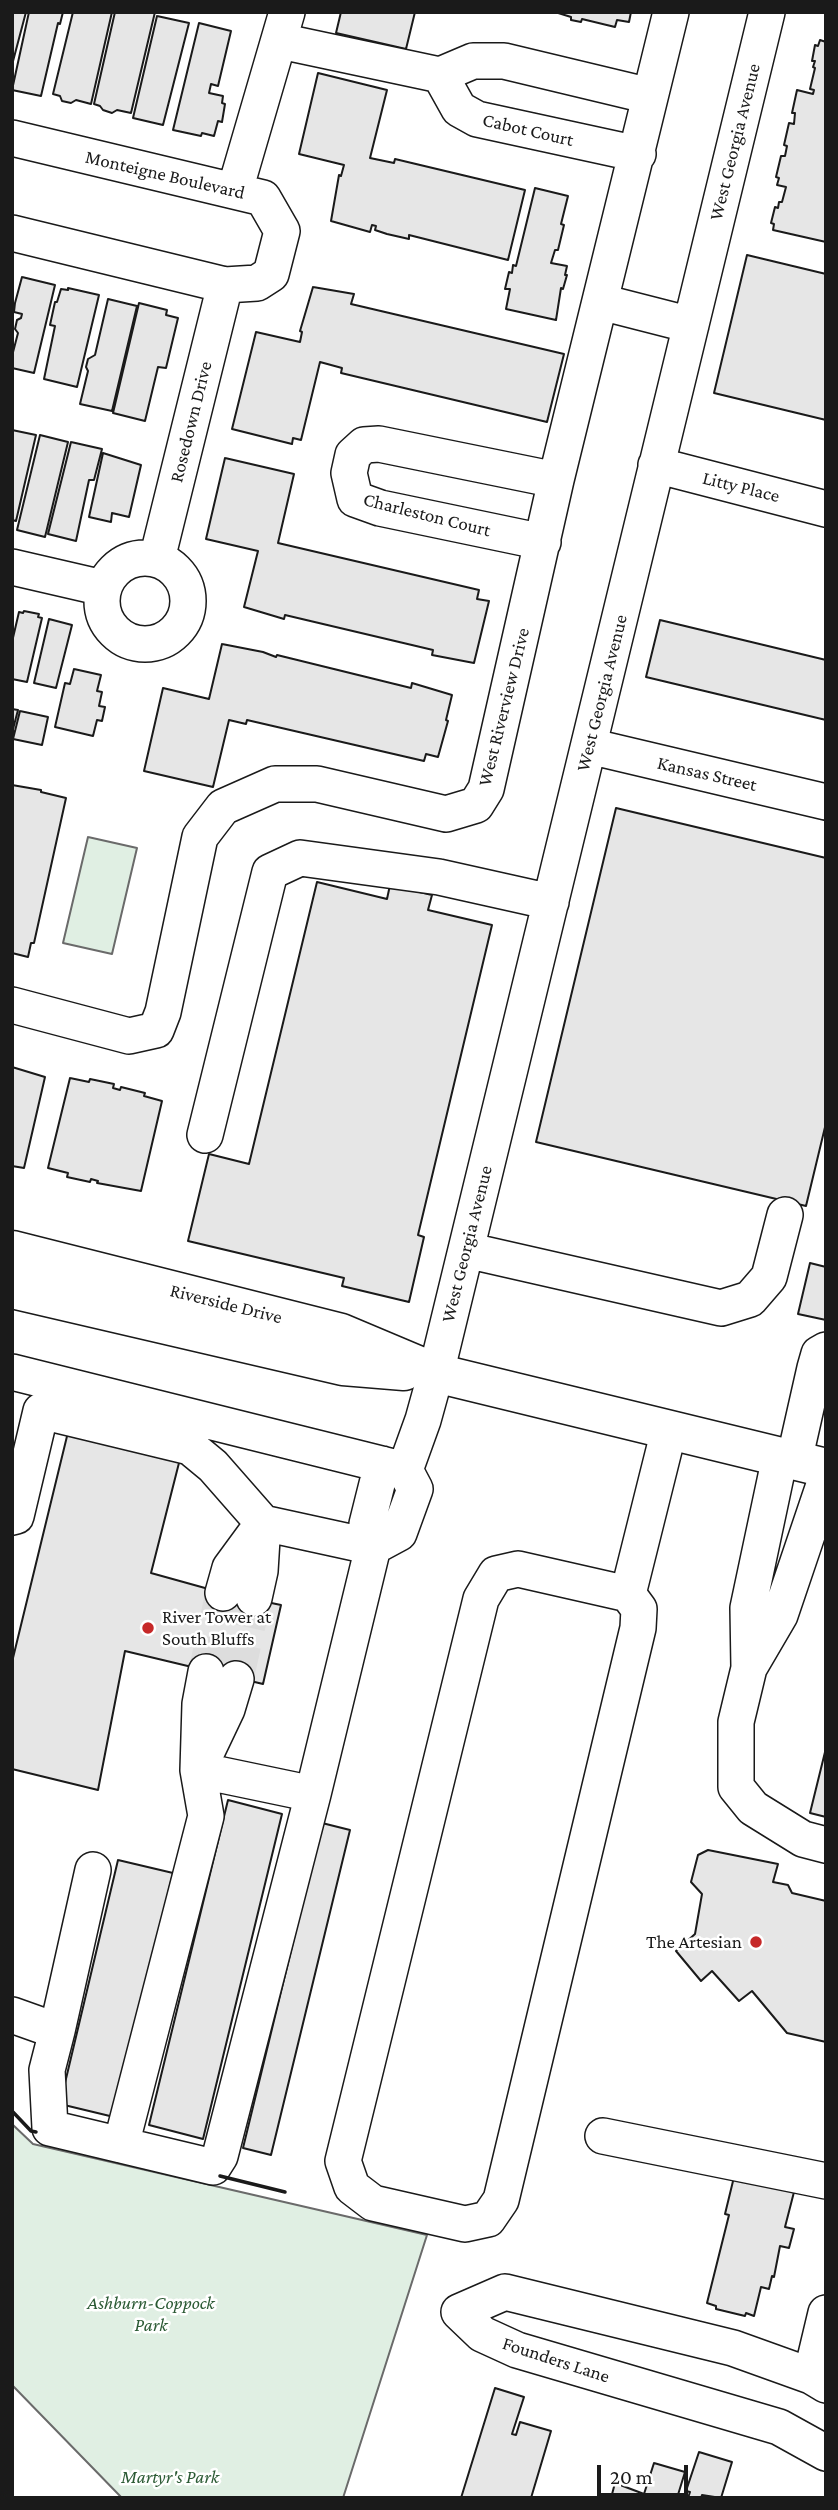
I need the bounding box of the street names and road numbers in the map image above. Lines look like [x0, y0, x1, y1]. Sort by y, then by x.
street label: West Georgia Avenue [704, 61, 766, 223]
street label: Cabot Court [480, 108, 576, 152]
street label: Monteigne Boulevard [83, 146, 247, 204]
street label: Rosedown Drive [165, 359, 217, 485]
street label: Litty Place [700, 466, 782, 508]
street label: Charleston Court [361, 488, 493, 542]
street label: West Georgia Avenue [571, 612, 633, 774]
street label: West Riverview Drive [473, 625, 535, 789]
street label: Kansas Street [655, 751, 759, 797]
street label: West Georgia Avenue [436, 1163, 498, 1325]
street label: Riverside Drive [168, 1279, 284, 1329]
street label: Founders Lane [499, 2332, 613, 2388]

